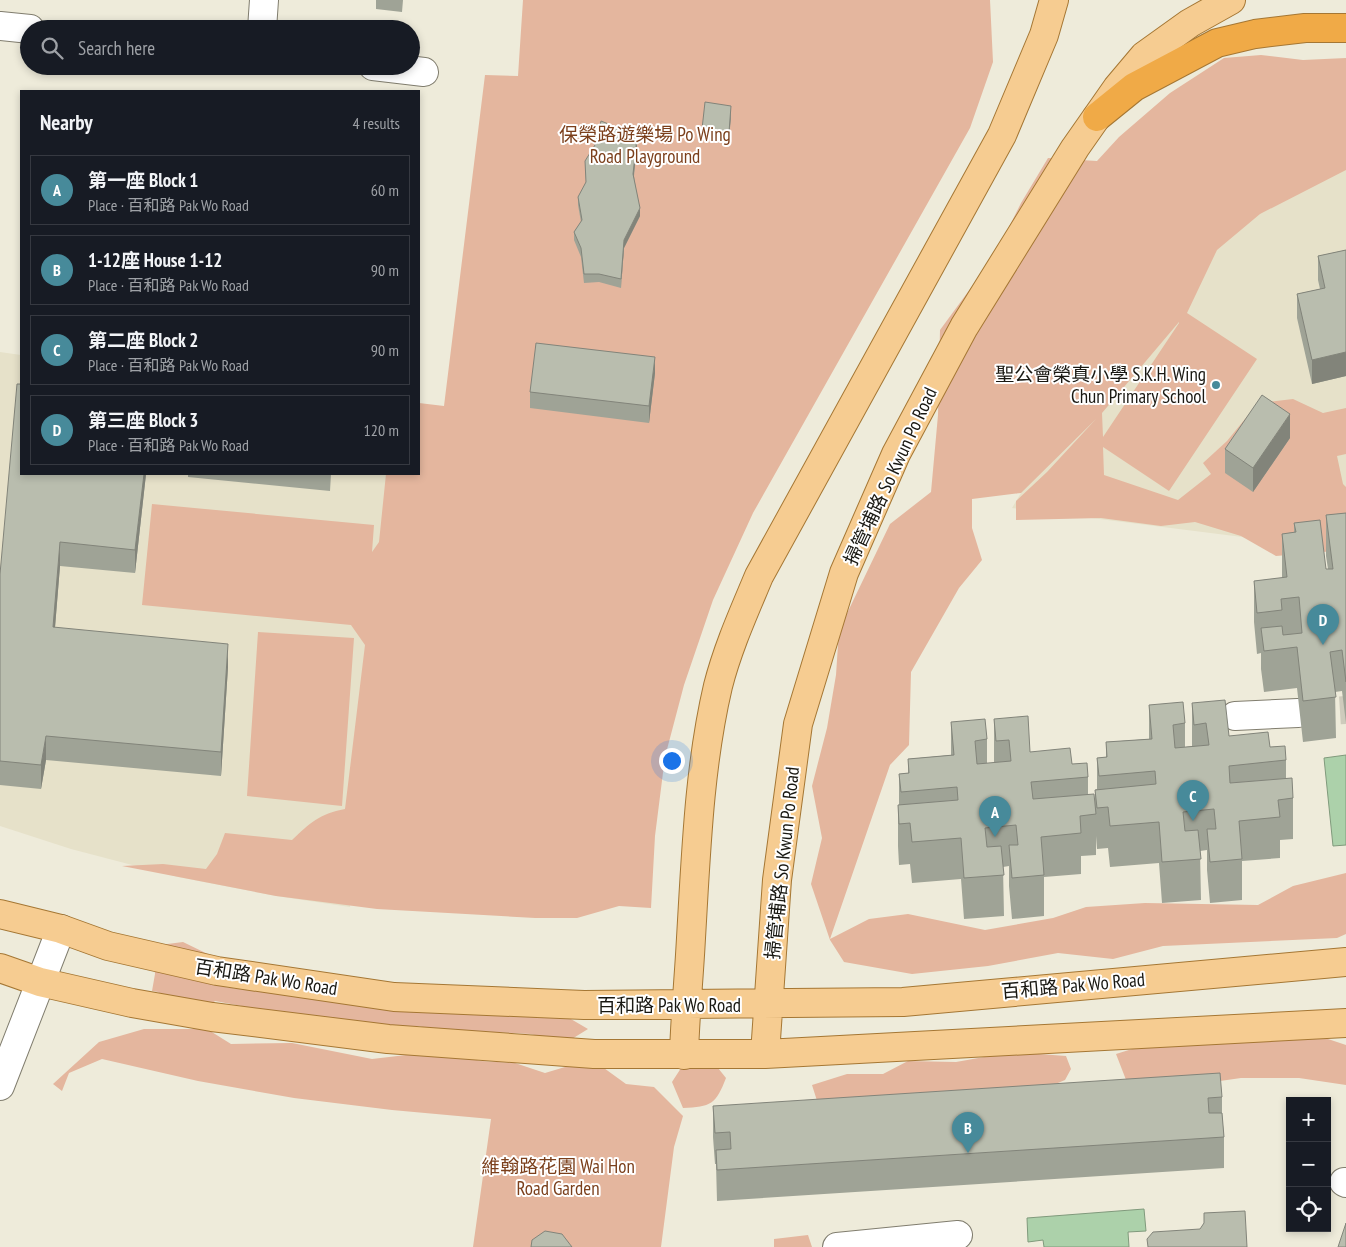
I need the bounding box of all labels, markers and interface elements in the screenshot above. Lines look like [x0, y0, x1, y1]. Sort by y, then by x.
search box [20, 20, 420, 75]
icon: search [38, 34, 66, 62]
text: Search here [78, 36, 155, 60]
text: Nearby [40, 109, 93, 136]
text: 4 results [353, 113, 400, 133]
park label: 保榮路遊樂場 Po Wing Road Playground [559, 122, 731, 168]
text: 第一座 Block 1 [88, 168, 198, 192]
text: A [53, 180, 61, 200]
text: 60 m [371, 180, 399, 200]
text: Place · 百和路 Pak Wo Road [88, 195, 249, 215]
text: 1-12座 House 1-12 [88, 248, 222, 272]
text: B [53, 260, 61, 280]
text: 90 m [371, 260, 399, 280]
text: Place · 百和路 Pak Wo Road [88, 275, 249, 295]
text: 第二座 Block 2 [88, 328, 198, 352]
text: C [53, 340, 61, 360]
text: 90 m [371, 340, 399, 360]
text: Place · 百和路 Pak Wo Road [88, 355, 249, 375]
place label: 聖公會榮真小學 S.K.H. Wing Chun Primary School [995, 362, 1207, 408]
marker: 聖公會榮真小學 S.K.H. Wing Chun Primary School [1210, 379, 1222, 391]
street label: 掃管埔路 So Kwun Po Road [838, 383, 942, 569]
text: 第三座 Block 3 [88, 408, 198, 432]
text: D [53, 420, 61, 440]
text: 120 m [364, 420, 399, 440]
text: Place · 百和路 Pak Wo Road [88, 435, 249, 455]
pin: D [1307, 604, 1339, 645]
your location [659, 748, 685, 774]
street label: 掃管埔路 So Kwun Po Road [760, 766, 804, 960]
pin: C [1177, 780, 1209, 821]
pin: A [979, 796, 1011, 837]
street label: 百和路 Pak Wo Road [193, 954, 339, 1000]
street label: 百和路 Pak Wo Road [1000, 967, 1146, 1003]
street label: 百和路 Pak Wo Road [597, 993, 741, 1017]
map controls [1286, 1097, 1331, 1232]
button: + [1286, 1097, 1331, 1142]
pin: B [952, 1112, 984, 1153]
button: − [1286, 1142, 1331, 1187]
park label: 維翰路花園 Wai Hon Road Garden [481, 1154, 635, 1200]
button: locate [1286, 1187, 1331, 1232]

